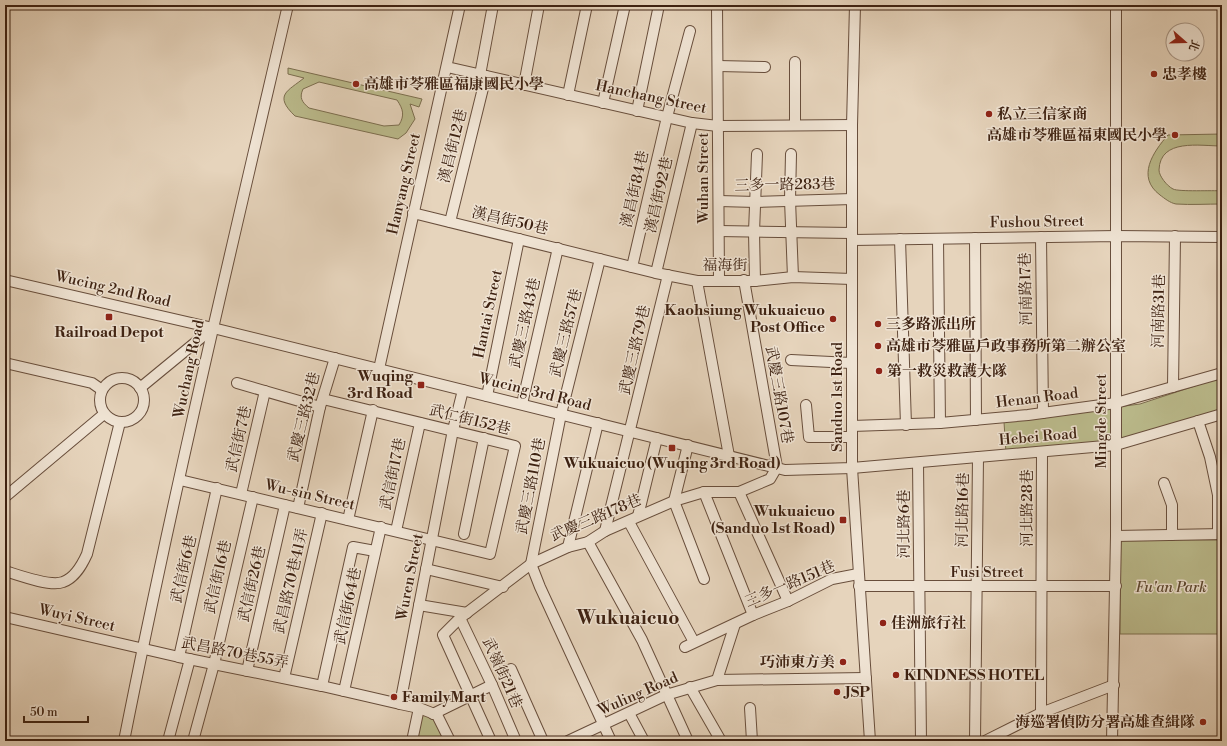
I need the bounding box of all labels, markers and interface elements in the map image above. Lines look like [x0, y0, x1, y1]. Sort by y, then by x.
north arrow [1165, 22, 1205, 62]
text: 北 [1185, 38, 1202, 53]
place label: 忠孝樓 [1162, 65, 1207, 84]
marker: 忠孝樓 [1149, 69, 1159, 79]
place label: 高雄市苓雅區福康國民小學 [364, 75, 544, 94]
street label: Hanchang Street [594, 76, 709, 118]
marker: 高雄市苓雅區福康國民小學 [351, 79, 361, 89]
place label: 私立三信家商 [997, 105, 1087, 124]
street label: 漢昌街12巷 [435, 107, 471, 185]
marker: 私立三信家商 [984, 109, 994, 119]
place label: 高雄市苓雅區福東國民小學 [987, 126, 1167, 145]
marker: 高雄市苓雅區福東國民小學 [1170, 130, 1180, 140]
street label: Hanyang Street [383, 131, 425, 237]
street label: Wuhan Street [694, 132, 713, 224]
street label: 漢昌街84巷 [617, 149, 653, 229]
street label: 漢昌街92巷 [641, 155, 677, 235]
street label: 三多一路283巷 [734, 175, 836, 195]
street label: 漢昌街50巷 [470, 203, 550, 239]
street label: Fushou Street [990, 212, 1085, 232]
street label: 河南路17巷 [1016, 252, 1036, 326]
street label: 福海街 [702, 256, 748, 275]
street label: Wucing 2nd Road [52, 266, 173, 312]
street label: Hantai Street [469, 267, 507, 360]
street label: 河南路31巷 [1149, 274, 1169, 348]
street label: 武慶三路43巷 [505, 276, 545, 370]
street label: 武慶三路57巷 [546, 287, 586, 379]
place label: Kaohsiung Wukuaicuo Post Office [665, 301, 825, 337]
street label: 武慶三路79巷 [615, 303, 655, 397]
marker: Railroad Depot [104, 312, 114, 322]
marker: Kaohsiung Wukuaicuo Post Office [828, 314, 838, 324]
place label: 三多路派出所 [886, 315, 976, 334]
street label: Wuchang Road [169, 318, 209, 421]
marker: 三多路派出所 [873, 319, 883, 329]
place label: Railroad Depot [54, 323, 164, 342]
place label: 高雄市苓雅區戶政事務所第二辦公室 [886, 337, 1126, 356]
street label: Sanduo 1st Road [828, 341, 847, 452]
marker: 高雄市苓雅區戶政事務所第二辦公室 [873, 341, 883, 351]
street label: 武慶三路107巷 [761, 345, 797, 445]
place label: 第一救災救護大隊 [887, 362, 1007, 381]
marker: 第一救災救護大隊 [874, 366, 884, 376]
place label: Wuqing 3rd Road [347, 367, 414, 403]
street label: Wucing 3rd Road [476, 369, 594, 415]
street label: 武慶三路32巷 [284, 370, 324, 464]
street label: Mingde Street [1092, 373, 1111, 468]
marker: Wuqing 3rd Road [416, 380, 426, 390]
street label: Henan Road [995, 383, 1080, 412]
street label: 武仁街152巷 [427, 401, 513, 439]
street label: 武信街7巷 [222, 404, 256, 474]
street label: Hebei Road [998, 424, 1078, 450]
street label: 武信街17巷 [376, 436, 410, 512]
street label: 武慶三路110巷 [512, 436, 550, 536]
marker: Wukuaicuo (Wuqing 3rd Road) [667, 443, 677, 453]
place label: Wukuaicuo (Wuqing 3rd Road) [563, 454, 781, 473]
street label: 河北路28巷 [1018, 469, 1037, 547]
street label: 河北路16巷 [953, 472, 973, 548]
street label: Wu-sin Street [262, 475, 358, 515]
street label: 河北路6巷 [895, 489, 914, 559]
street label: 武慶三路178巷 [548, 490, 644, 546]
place label: Wukuaicuo (Sanduo 1st Road) [711, 502, 835, 538]
marker: Wukuaicuo (Sanduo 1st Road) [838, 515, 848, 525]
street label: 武昌路70巷41弄 [270, 526, 312, 636]
street label: Wuren Street [392, 531, 428, 623]
street label: 武信街6巷 [167, 533, 201, 605]
street label: 武信街16巷 [200, 538, 236, 616]
street label: 武信街26巷 [234, 544, 270, 624]
street label: 三多一路151巷 [742, 556, 838, 612]
street label: Fusi Street [950, 563, 1025, 582]
street label: 武信街64巷 [331, 566, 365, 646]
park label: Fu'an Park [1135, 578, 1207, 597]
street label: Wuyi Street [36, 600, 118, 636]
district label: Wukuaicuo [576, 606, 679, 630]
place label: 佳洲旅行社 [891, 614, 966, 633]
marker: 佳洲旅行社 [878, 618, 888, 628]
street label: 武昌路70巷55弄 [180, 633, 290, 673]
street label: 武嶺街21巷 [478, 635, 526, 711]
place label: 巧沛東方美 [760, 653, 835, 672]
marker: 巧沛東方美 [838, 657, 848, 667]
place label: KINDNESS HOTEL [904, 666, 1044, 685]
street label: Wuling Road [594, 668, 681, 721]
marker: KINDNESS HOTEL [891, 670, 901, 680]
place label: JSP [843, 683, 870, 702]
marker: JSP [832, 687, 842, 697]
place label: FamilyMart [402, 688, 486, 707]
marker: FamilyMart [389, 692, 399, 702]
scale bar [24, 698, 88, 724]
text: 50 m [30, 705, 58, 720]
place label: 海巡署偵防分署高雄查緝隊 [1015, 713, 1195, 732]
marker: 海巡署偵防分署高雄查緝隊 [1198, 717, 1208, 727]

